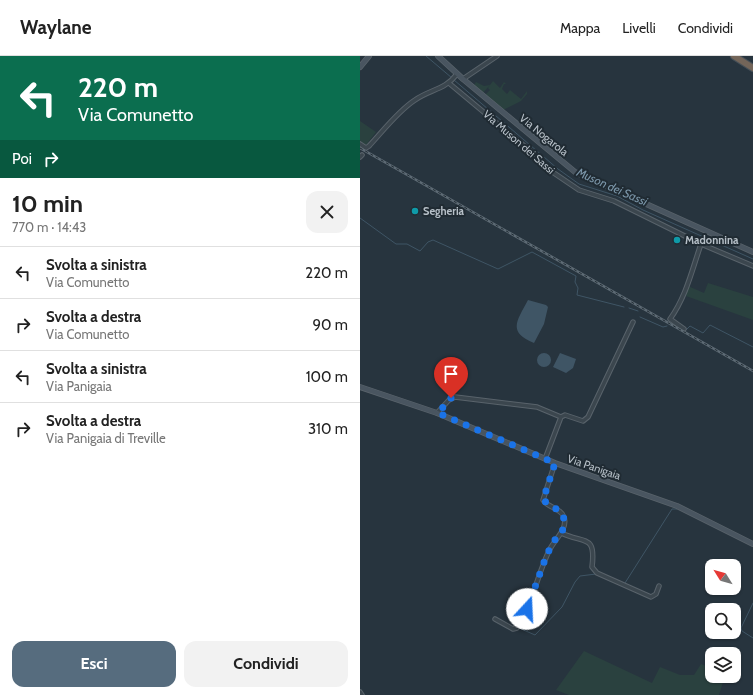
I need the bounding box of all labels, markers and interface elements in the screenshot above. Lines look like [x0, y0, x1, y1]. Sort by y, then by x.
text: Waylane [20, 16, 92, 39]
text: Mappa [560, 19, 600, 37]
text: Livelli [622, 19, 656, 37]
text: Condividi [678, 19, 733, 37]
text: 220 m [78, 70, 158, 104]
icon: left [12, 72, 64, 124]
text: Via Comunetto [78, 104, 193, 126]
street label: Via Muson dei Sassi [480, 107, 558, 177]
street label: Via Nogarola [517, 111, 572, 159]
icon: right [40, 148, 62, 170]
text: Poi [12, 150, 32, 168]
water label: Muson dei Sassi [574, 164, 650, 209]
text: 10 min [12, 189, 83, 218]
button: close [306, 191, 348, 233]
place label: Segheria [423, 204, 465, 218]
marker: Segheria [410, 206, 420, 216]
text: 770 m · 14:43 [12, 219, 86, 235]
place label: Madonnina [685, 233, 739, 247]
marker: Madonnina [672, 235, 682, 245]
text: Svolta a sinistra [46, 256, 147, 274]
icon: left [12, 262, 34, 284]
text: 220 m [305, 264, 348, 282]
text: Via Comunetto [46, 274, 129, 290]
text: Svolta a destra [46, 308, 141, 326]
icon: right [12, 314, 34, 336]
text: 90 m [312, 316, 348, 334]
text: Via Comunetto [46, 326, 129, 342]
pin [434, 357, 468, 398]
text: Svolta a sinistra [46, 360, 147, 378]
icon: arrive [440, 363, 462, 385]
icon: left [12, 366, 34, 388]
text: 100 m [306, 368, 348, 386]
text: Via Panigaia [46, 378, 112, 394]
text: Svolta a destra [46, 412, 141, 430]
icon: right [12, 418, 34, 440]
text: 310 m [308, 420, 348, 438]
text: Via Panigaia di Treville [46, 430, 166, 446]
street label: Via Panigaia [565, 451, 623, 483]
north arrow [705, 559, 741, 595]
map controls [705, 559, 741, 683]
position arrow [506, 588, 548, 630]
button: search [705, 603, 741, 639]
button: Esci [12, 641, 176, 687]
button: Condividi [184, 641, 348, 687]
button: layers [705, 647, 741, 683]

